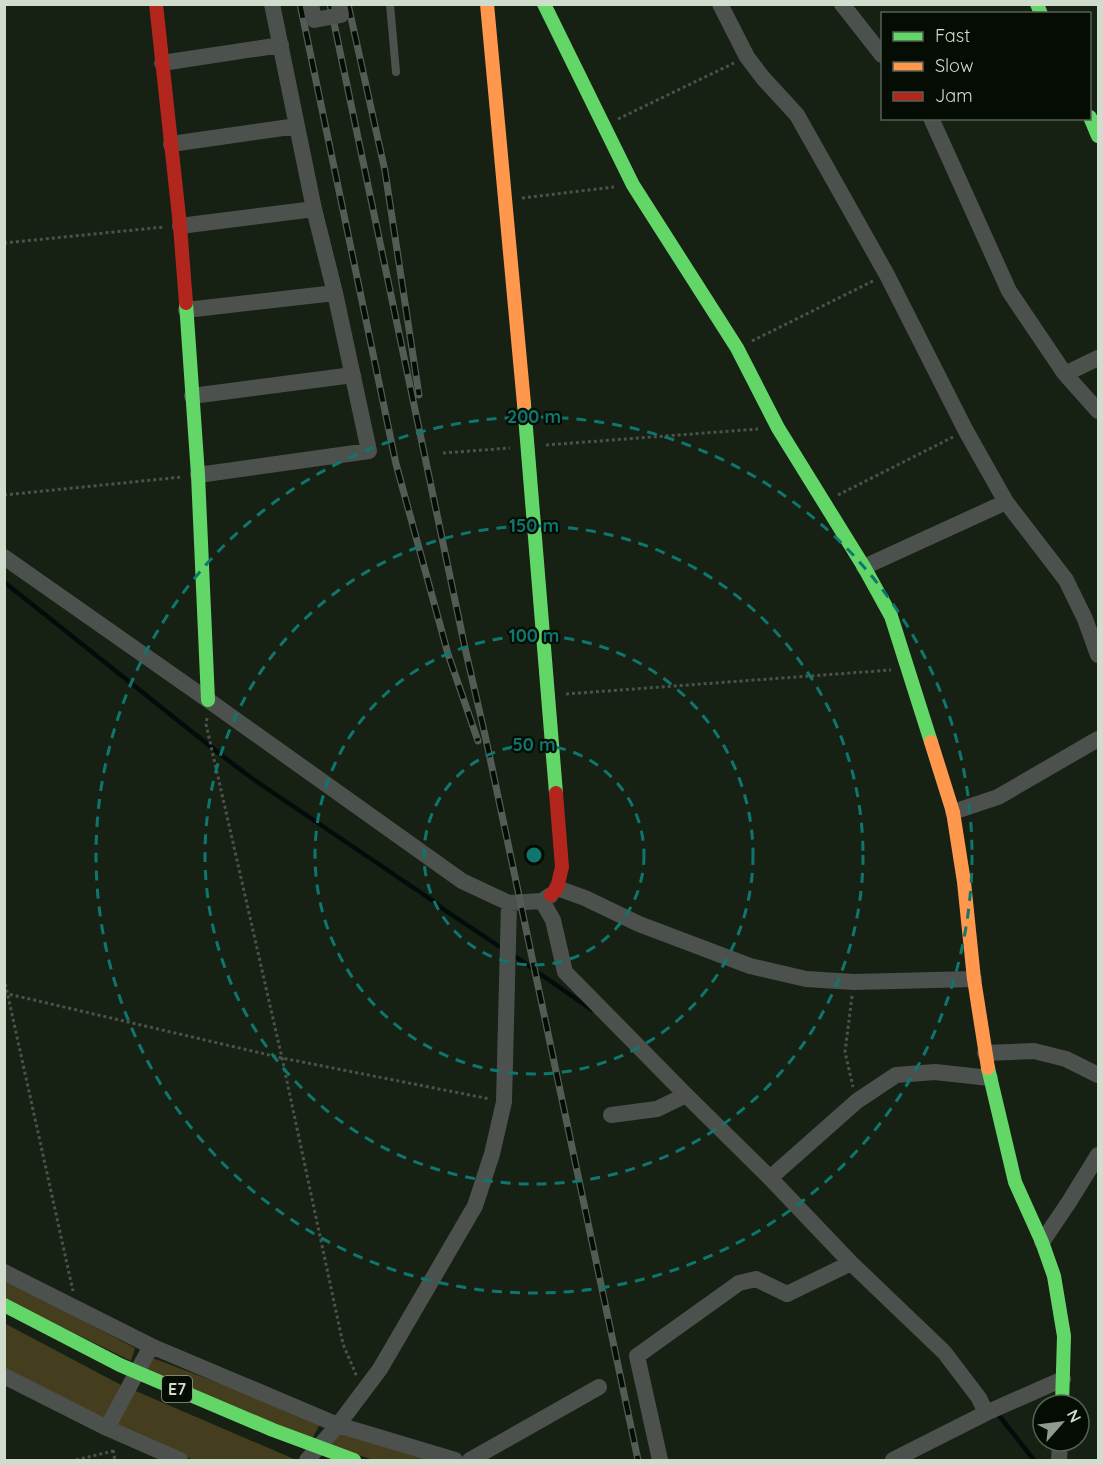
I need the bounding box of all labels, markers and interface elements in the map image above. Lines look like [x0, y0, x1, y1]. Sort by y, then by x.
legend [881, 12, 1091, 120]
text: Fast [935, 24, 970, 47]
text: Slow [935, 54, 973, 77]
text: Jam [935, 84, 973, 107]
text: 200 m [507, 405, 561, 428]
text: 150 m [509, 514, 559, 537]
text: 100 m [509, 624, 559, 647]
text: 50 m [512, 733, 556, 756]
centre of rings [524, 845, 544, 865]
road number: E7 [162, 1376, 192, 1402]
north arrow [1031, 1393, 1091, 1453]
text: N [1063, 1406, 1086, 1426]

